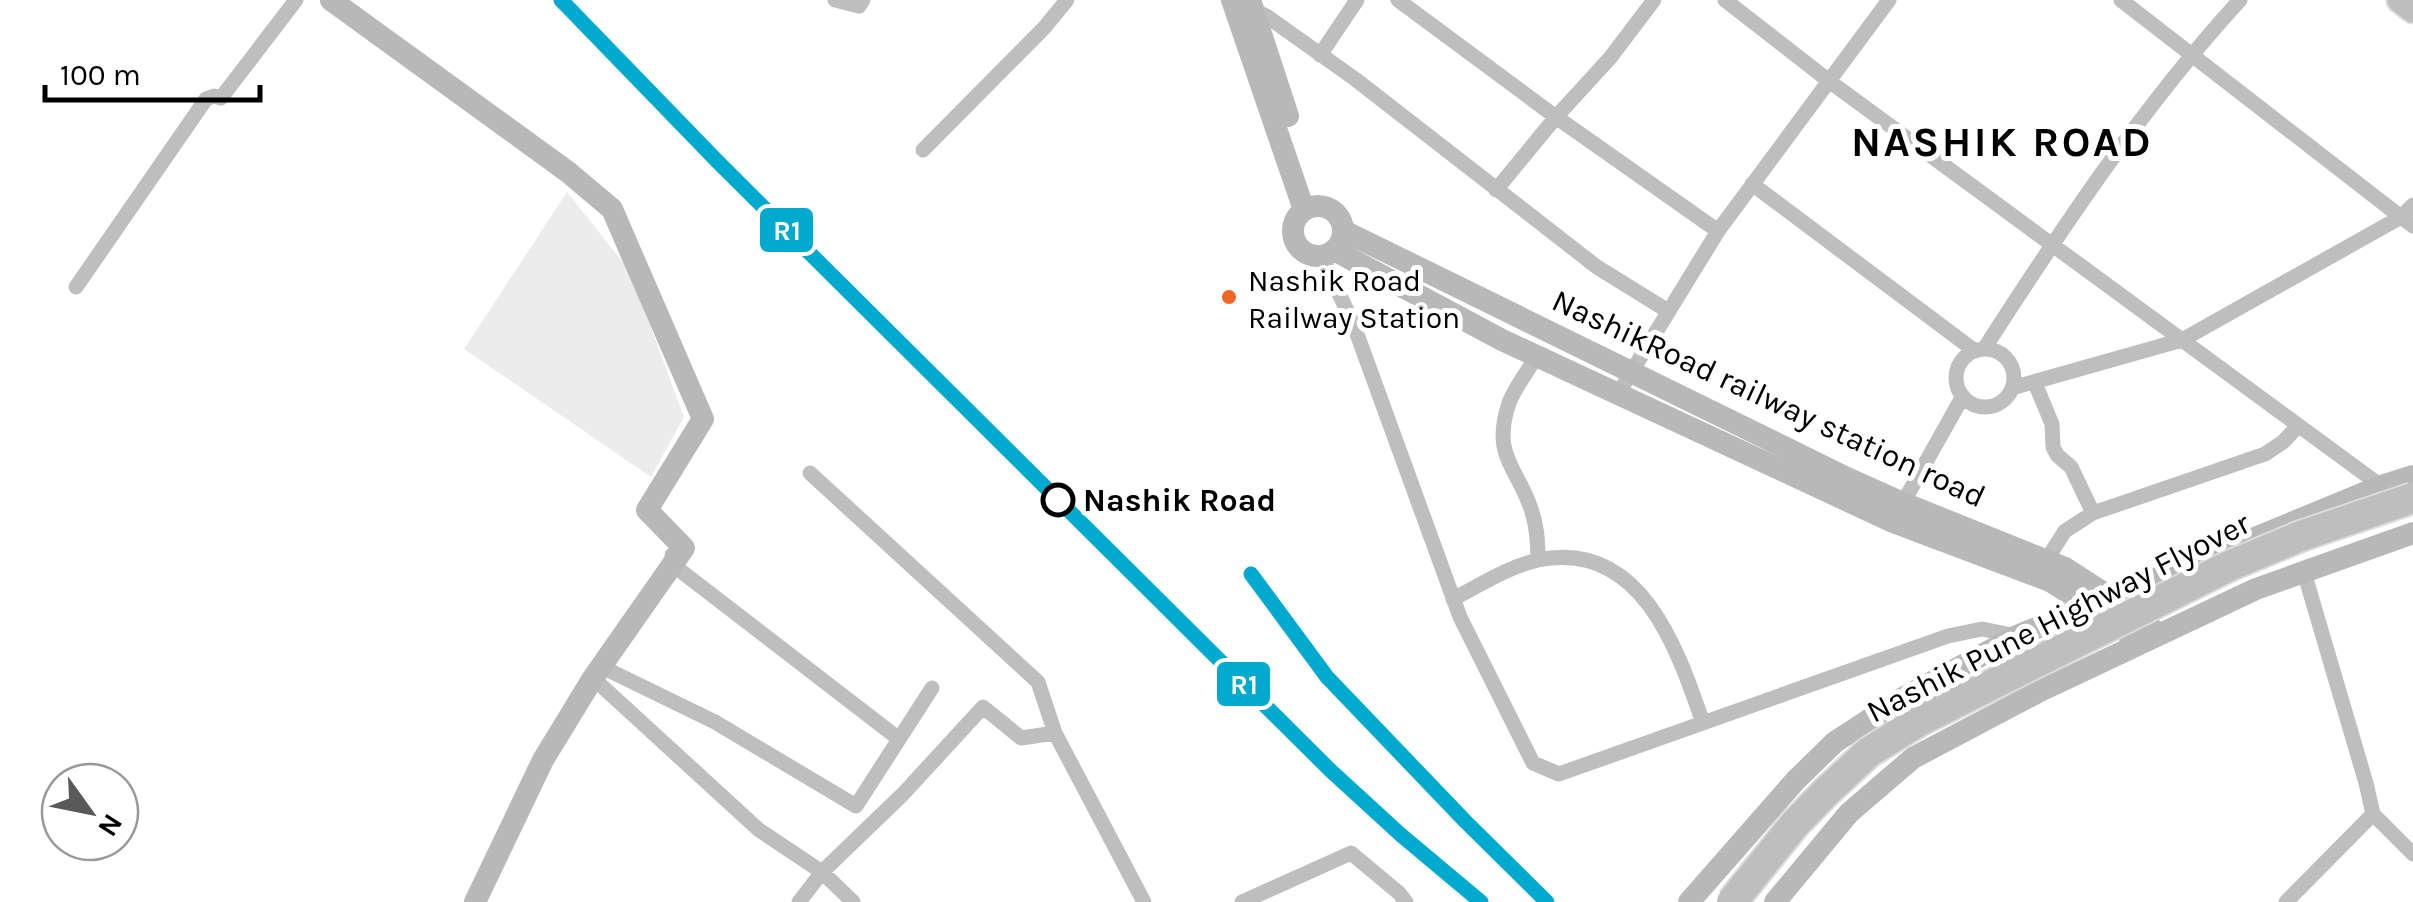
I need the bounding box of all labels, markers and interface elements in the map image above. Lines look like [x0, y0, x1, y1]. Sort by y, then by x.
scale bar [45, 40, 260, 102]
text: 100 m [60, 57, 141, 93]
district label: NASHIK ROAD [1851, 117, 2153, 167]
line badge: R1 [758, 206, 815, 254]
text: R1 [773, 214, 801, 247]
place label: Nashik Road Railway Station [1248, 263, 1460, 336]
street label: NashikRoad railway station road [1546, 282, 1991, 515]
marker: Nashik Road Railway Station [1219, 287, 1239, 307]
place label: Nashik Road [1083, 482, 1276, 519]
marker: Nashik Road [1042, 484, 1074, 516]
street label: Nashik Pune Highway Flyover [1860, 504, 2256, 730]
line badge: R1 [1215, 660, 1272, 708]
text: R1 [1230, 668, 1258, 701]
north arrow [40, 762, 140, 862]
text: N [91, 808, 130, 843]

